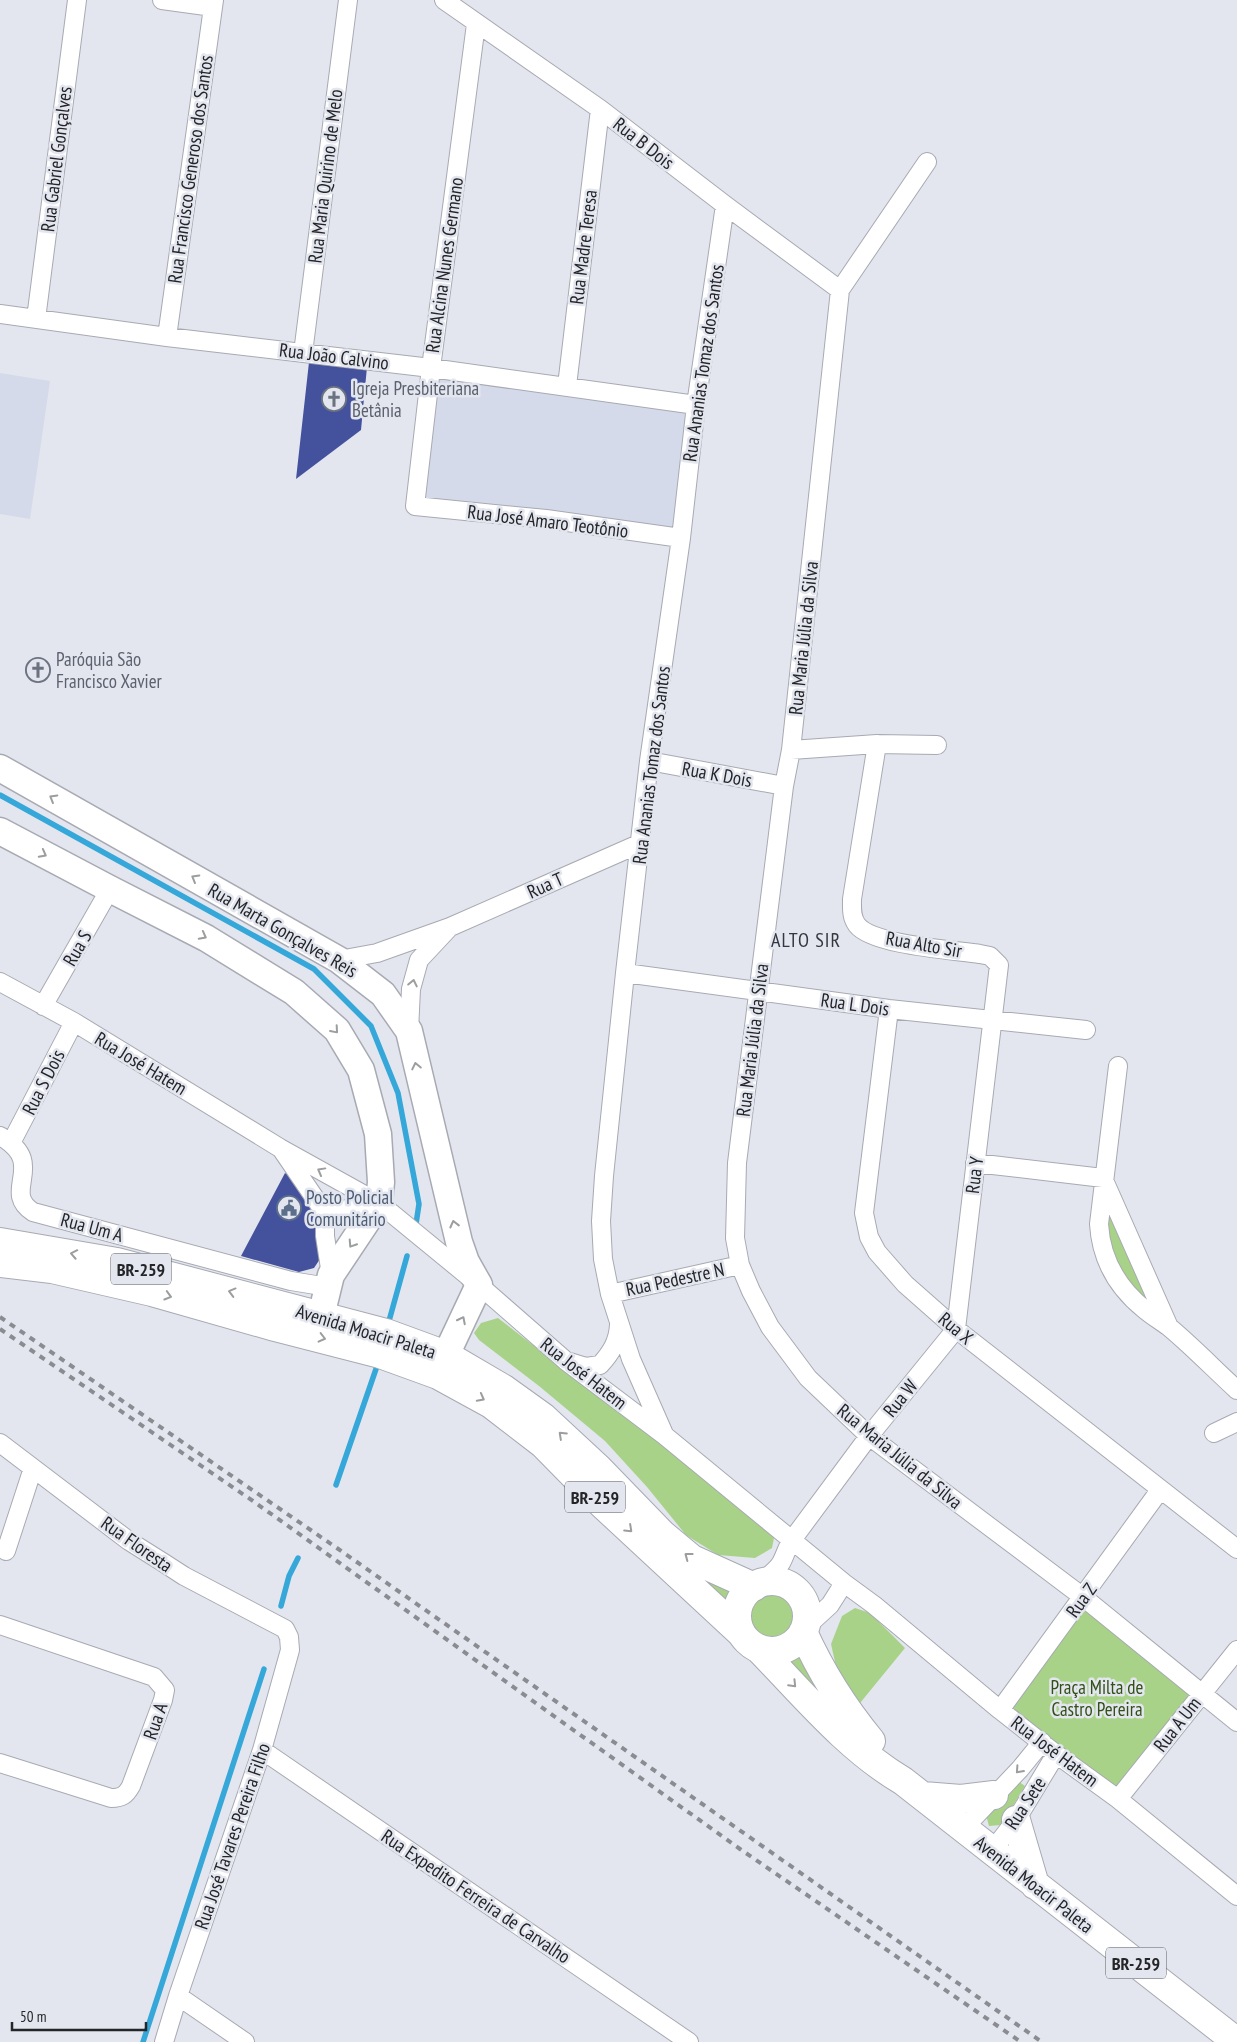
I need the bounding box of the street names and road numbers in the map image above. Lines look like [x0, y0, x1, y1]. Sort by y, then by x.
street label: Rua Francisco Generoso dos Santos [162, 53, 218, 285]
street label: Rua Gabriel Gonçalves [35, 85, 77, 233]
street label: Rua Maria Quirino de Melo [302, 88, 348, 264]
street label: Rua B Dois [609, 112, 679, 174]
street label: Rua Alcina Nunes Germano [420, 176, 468, 354]
street label: Rua Madre Teresa [564, 188, 602, 306]
street label: Rua Ananias Tomaz dos Santos [677, 263, 729, 463]
street label: Rua João Calvino [278, 337, 390, 375]
street label: Rua José Amaro Teotônio [466, 499, 630, 543]
street label: Rua Maria Júlia da Silva [783, 560, 823, 716]
street label: Rua Ananias Tomaz dos Santos [627, 665, 675, 865]
street label: Rua K Dois [680, 756, 754, 792]
street label: Rua T [523, 866, 567, 903]
street label: Rua Marta Gonçalves Reis [204, 878, 362, 982]
street label: Rua S [57, 926, 97, 970]
street label: Rua Alto Sir [884, 926, 965, 963]
street label: Rua Maria Júlia da Silva [731, 962, 773, 1118]
street label: Rua L Dois [819, 987, 891, 1021]
street label: Rua José Hatem [91, 1026, 191, 1100]
street label: Rua S Dois [16, 1045, 70, 1119]
street label: Rua Y [960, 1155, 988, 1195]
street label: Rua Um A [58, 1207, 126, 1247]
road number: BR-259 [111, 1254, 171, 1285]
street label: Rua Pedestre N [624, 1257, 726, 1301]
street label: Avenida Moacir Paleta [293, 1298, 439, 1364]
street label: Rua X [934, 1307, 979, 1350]
street label: Rua José Hatem [536, 1332, 632, 1414]
street label: Rua W [878, 1374, 923, 1422]
street label: Rua Maria Júlia da Silva [833, 1398, 967, 1514]
road number: BR-259 [565, 1481, 625, 1512]
street label: Rua Floresta [97, 1511, 177, 1577]
street label: Rua Z [1060, 1578, 1102, 1622]
street label: Rua A Um [1148, 1692, 1206, 1756]
street label: Rua A [138, 1699, 172, 1743]
street label: Rua José Hatem [1007, 1710, 1103, 1792]
street label: Rua José Tavares Pereira Filho [189, 1740, 275, 1932]
street label: Rua Sete [999, 1772, 1051, 1834]
street label: Rua Expedito Ferreira de Carvalho [377, 1824, 575, 1968]
street label: Avenida Moacir Paleta [970, 1830, 1098, 1938]
road number: BR-259 [1106, 1948, 1166, 1979]

